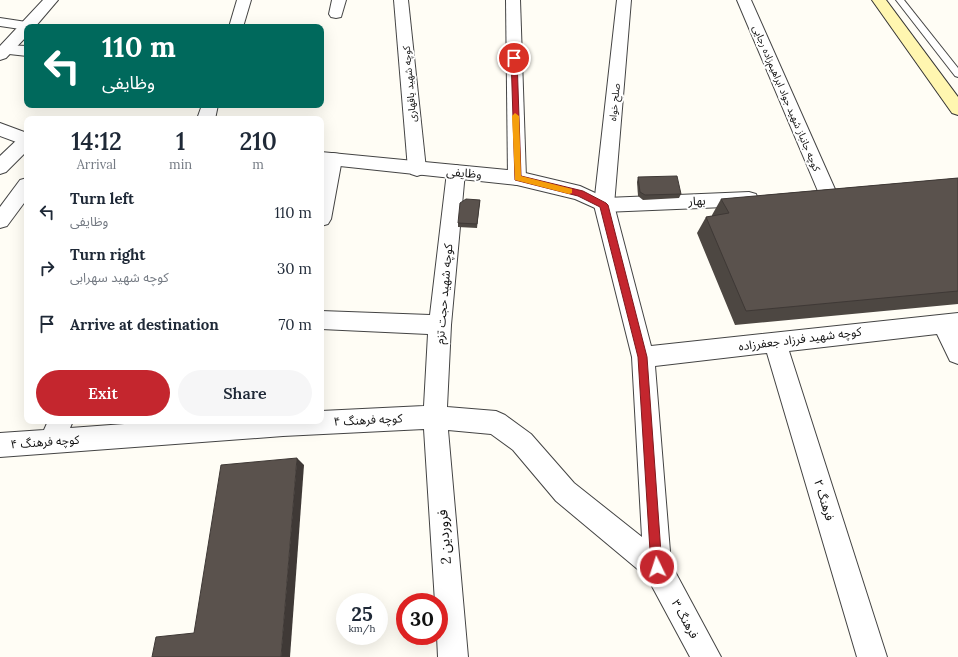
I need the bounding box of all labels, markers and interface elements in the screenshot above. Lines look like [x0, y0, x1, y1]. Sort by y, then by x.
street label: کوچه جانباز شهید جواد ابراهیم‌زاده رجایی [749, 23, 824, 174]
text: 110 m [102, 29, 176, 65]
icon: left [36, 40, 88, 92]
pin [497, 41, 531, 75]
street label: کوچه شهید یاقهاری [400, 44, 419, 123]
icon: arrive [503, 47, 525, 69]
text: وظایفی [102, 71, 155, 94]
street label: صلح خواه [606, 82, 624, 122]
text: 14:12 [71, 126, 122, 157]
text: 1 [176, 126, 185, 157]
text: 210 [239, 126, 277, 157]
text: Arrival [77, 156, 116, 173]
text: min [169, 156, 192, 173]
text: m [252, 156, 264, 173]
street label: وظایفی [446, 163, 482, 182]
text: Turn left [70, 189, 134, 208]
street label: بهار [687, 193, 706, 208]
icon: left [36, 201, 58, 223]
text: 110 m [274, 203, 312, 222]
text: وظایفی [70, 213, 108, 230]
street label: کوچه شهید حجت تزم [432, 242, 457, 345]
text: Turn right [70, 245, 146, 264]
icon: right [36, 257, 58, 279]
text: 30 m [277, 259, 312, 278]
text: کوچه شهید سهرابی [70, 269, 169, 286]
icon: arrive [36, 313, 58, 335]
text: Arrive at destination [70, 315, 219, 334]
text: 70 m [278, 315, 312, 334]
street label: کوچه شهید فرزاد جعفرزاده [738, 323, 863, 355]
button: Exit [36, 370, 170, 416]
button: Share [178, 370, 312, 416]
street label: کوچه فرهنگ ۴ [333, 410, 404, 430]
street label: کوچه فرهنگ ۴ [10, 432, 81, 452]
street label: فرهنگ ۲ [811, 477, 838, 522]
street label: فروردین 2 [433, 509, 455, 565]
position arrow [636, 546, 678, 588]
speed limit sign: 30 [396, 593, 448, 645]
street label: فرهنگ ۳ [669, 597, 702, 641]
text: 25 [351, 601, 373, 626]
text: km/h [348, 622, 376, 635]

